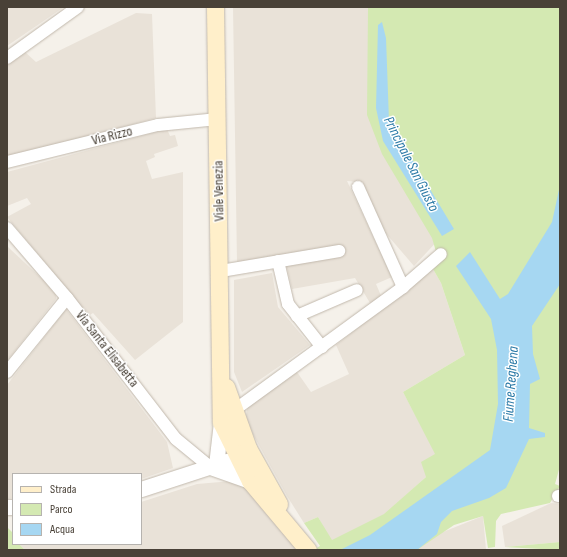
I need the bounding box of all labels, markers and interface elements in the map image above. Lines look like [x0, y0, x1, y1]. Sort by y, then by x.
water label: Principale San Giusto [379, 114, 443, 214]
street label: Via Rizzo [90, 123, 134, 149]
street label: Viale Venezia [210, 160, 228, 222]
street label: Via Santa Elisabetta [72, 307, 142, 391]
water label: Fiume Reghena [499, 346, 523, 422]
legend [12, 473, 142, 545]
text: Strada [50, 482, 76, 497]
text: Parco [50, 502, 73, 517]
text: Acqua [50, 522, 75, 537]

